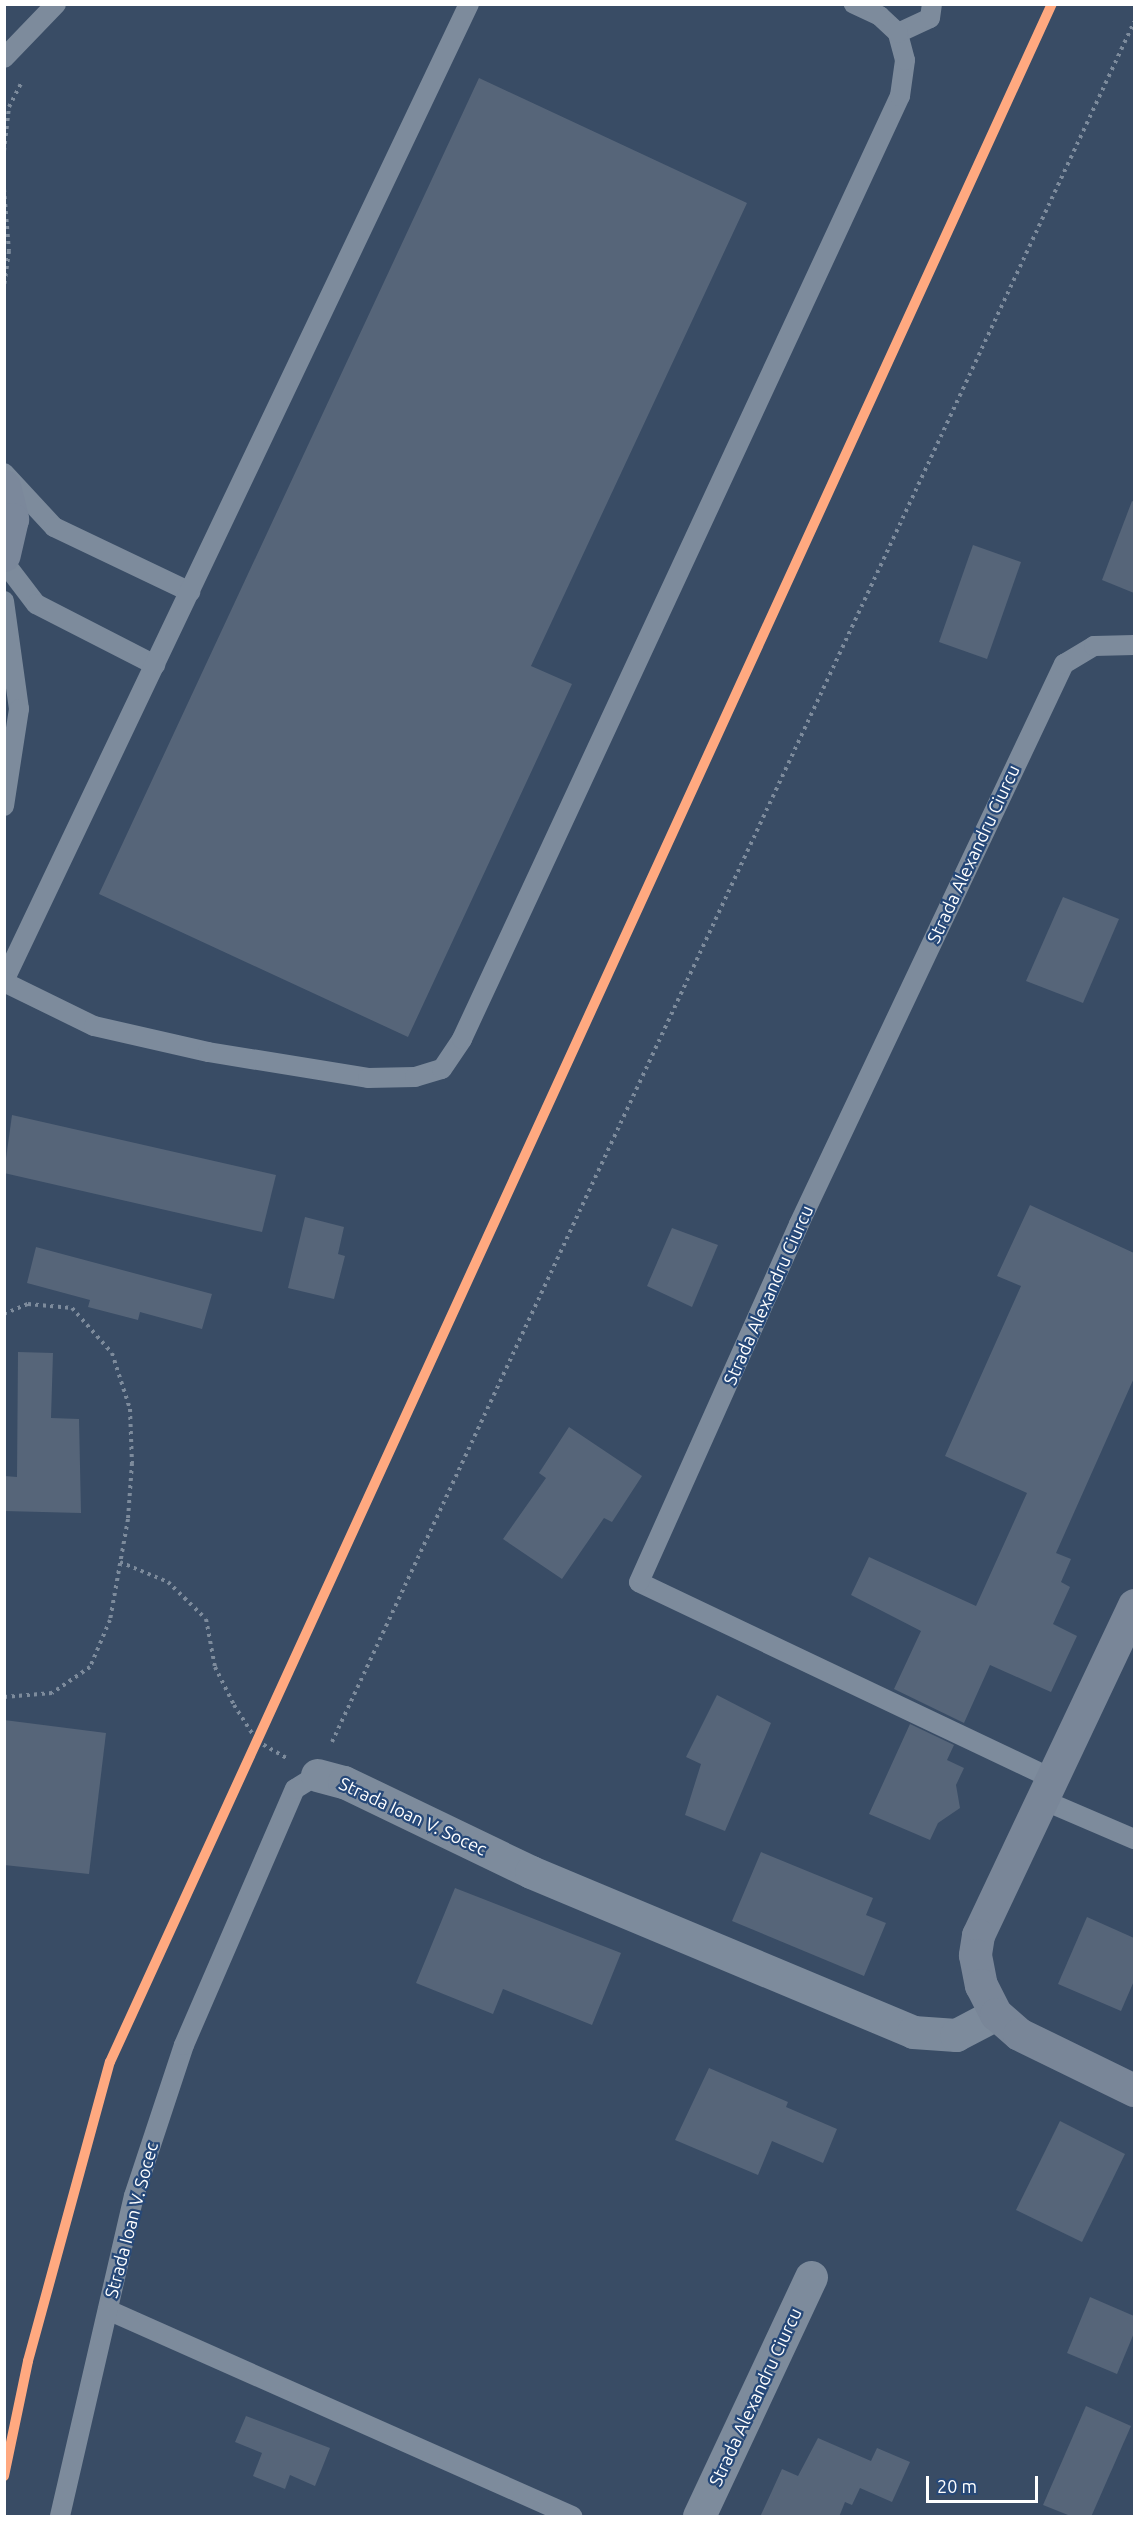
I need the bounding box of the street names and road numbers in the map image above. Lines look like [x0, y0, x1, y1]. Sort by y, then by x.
street label: Strada Alexandru Ciurcu [922, 761, 1024, 947]
street label: Strada Alexandru Ciurcu [719, 1202, 817, 1388]
street label: Strada Ioan V. Socec [336, 1772, 490, 1860]
street label: Strada Ioan V. Socec [100, 2140, 162, 2300]
street label: Strada Alexandru Ciurcu [704, 2304, 806, 2490]

